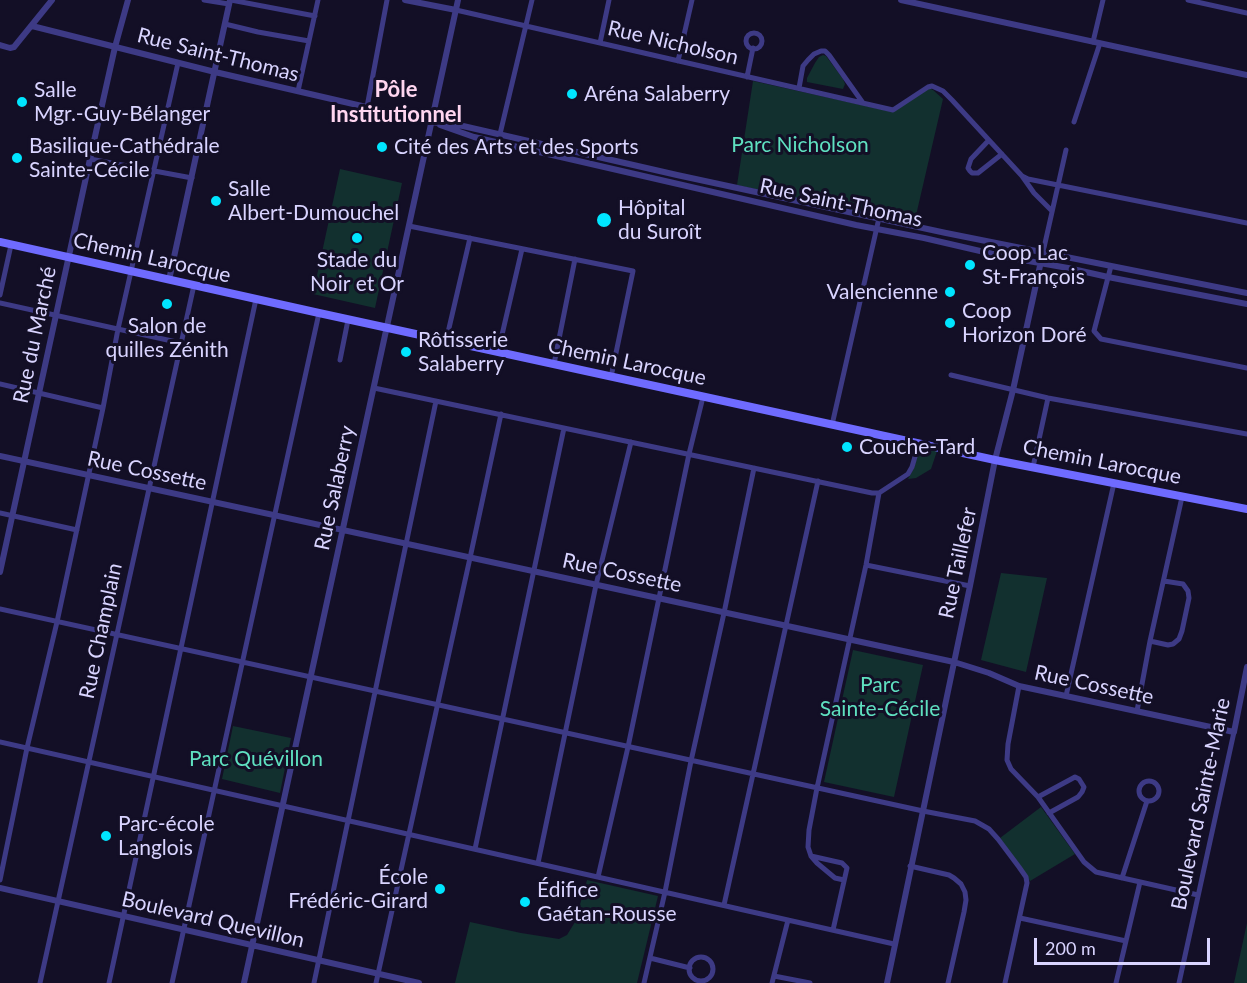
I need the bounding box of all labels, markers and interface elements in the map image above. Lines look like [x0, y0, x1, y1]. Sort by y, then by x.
street label: Rue Nicholson [605, 16, 741, 70]
street label: Rue Saint-Thomas [134, 23, 302, 87]
place label: Salle Mgr.-Guy-Bélanger [34, 77, 210, 127]
district label: Pôle Institutionnel [330, 77, 462, 128]
place label: Aréna Salaberry [584, 81, 730, 107]
marker: Aréna Salaberry [565, 87, 579, 101]
marker: Salle Mgr.-Guy-Bélanger [15, 95, 29, 109]
park label: Parc Nicholson [731, 132, 869, 158]
place label: Basilique-Cathédrale Sainte-Cécile [29, 133, 220, 183]
place label: Cité des Arts et des Sports [394, 134, 638, 160]
marker: Cité des Arts et des Sports [375, 140, 389, 154]
marker: Basilique-Cathédrale Sainte-Cécile [10, 151, 24, 165]
street label: Rue Saint-Thomas [757, 173, 925, 233]
place label: Salle Albert-Dumouchel [228, 176, 399, 226]
marker: Salle Albert-Dumouchel [209, 194, 223, 208]
place label: Hôpital du Suroît [618, 195, 701, 245]
marker: Hôpital du Suroît [595, 211, 613, 229]
street label: Chemin Larocque [71, 228, 233, 288]
marker: Stade du Noir et Or [350, 231, 364, 245]
place label: Coop Lac St-François [982, 240, 1085, 290]
place label: Stade du Noir et Or [310, 247, 404, 297]
marker: Coop Lac St-François [963, 258, 977, 272]
street label: Rue du Marché [8, 264, 62, 406]
place label: Valencienne [826, 279, 938, 305]
marker: Valencienne [943, 285, 957, 299]
marker: Salon de quilles Zénith [160, 297, 174, 311]
place label: Coop Horizon Doré [962, 298, 1087, 348]
place label: Salon de quilles Zénith [105, 313, 229, 363]
marker: Coop Horizon Doré [943, 316, 957, 330]
place label: Rôtisserie Salaberry [418, 327, 508, 377]
street label: Chemin Larocque [546, 333, 708, 391]
marker: Rôtisserie Salaberry [399, 345, 413, 359]
street label: Rue Salaberry [309, 423, 361, 553]
place label: Couche-Tard [859, 434, 975, 460]
street label: Chemin Larocque [1021, 434, 1183, 490]
marker: Couche-Tard [840, 440, 854, 454]
street label: Rue Cossette [85, 446, 209, 496]
street label: Rue Taillefer [934, 505, 982, 621]
street label: Rue Cossette [560, 548, 684, 598]
street label: Rue Champlain [74, 561, 128, 701]
street label: Rue Cossette [1032, 660, 1156, 710]
park label: Parc Sainte-Cécile [820, 672, 940, 722]
street label: Boulevard Sainte-Marie [1166, 696, 1236, 912]
park label: Parc Quévillon [189, 746, 323, 772]
place label: Parc-école Langlois [118, 811, 214, 861]
marker: Parc-école Langlois [99, 829, 113, 843]
place label: École Frédéric-Girard [288, 864, 428, 914]
place label: Édifice Gaétan-Rousse [537, 877, 677, 927]
marker: École Frédéric-Girard [433, 882, 447, 896]
street label: Boulevard Quevillon [119, 887, 307, 953]
marker: Édifice Gaétan-Rousse [518, 895, 532, 909]
scale bar [1037, 926, 1212, 964]
text: 200 m [1045, 937, 1096, 959]

